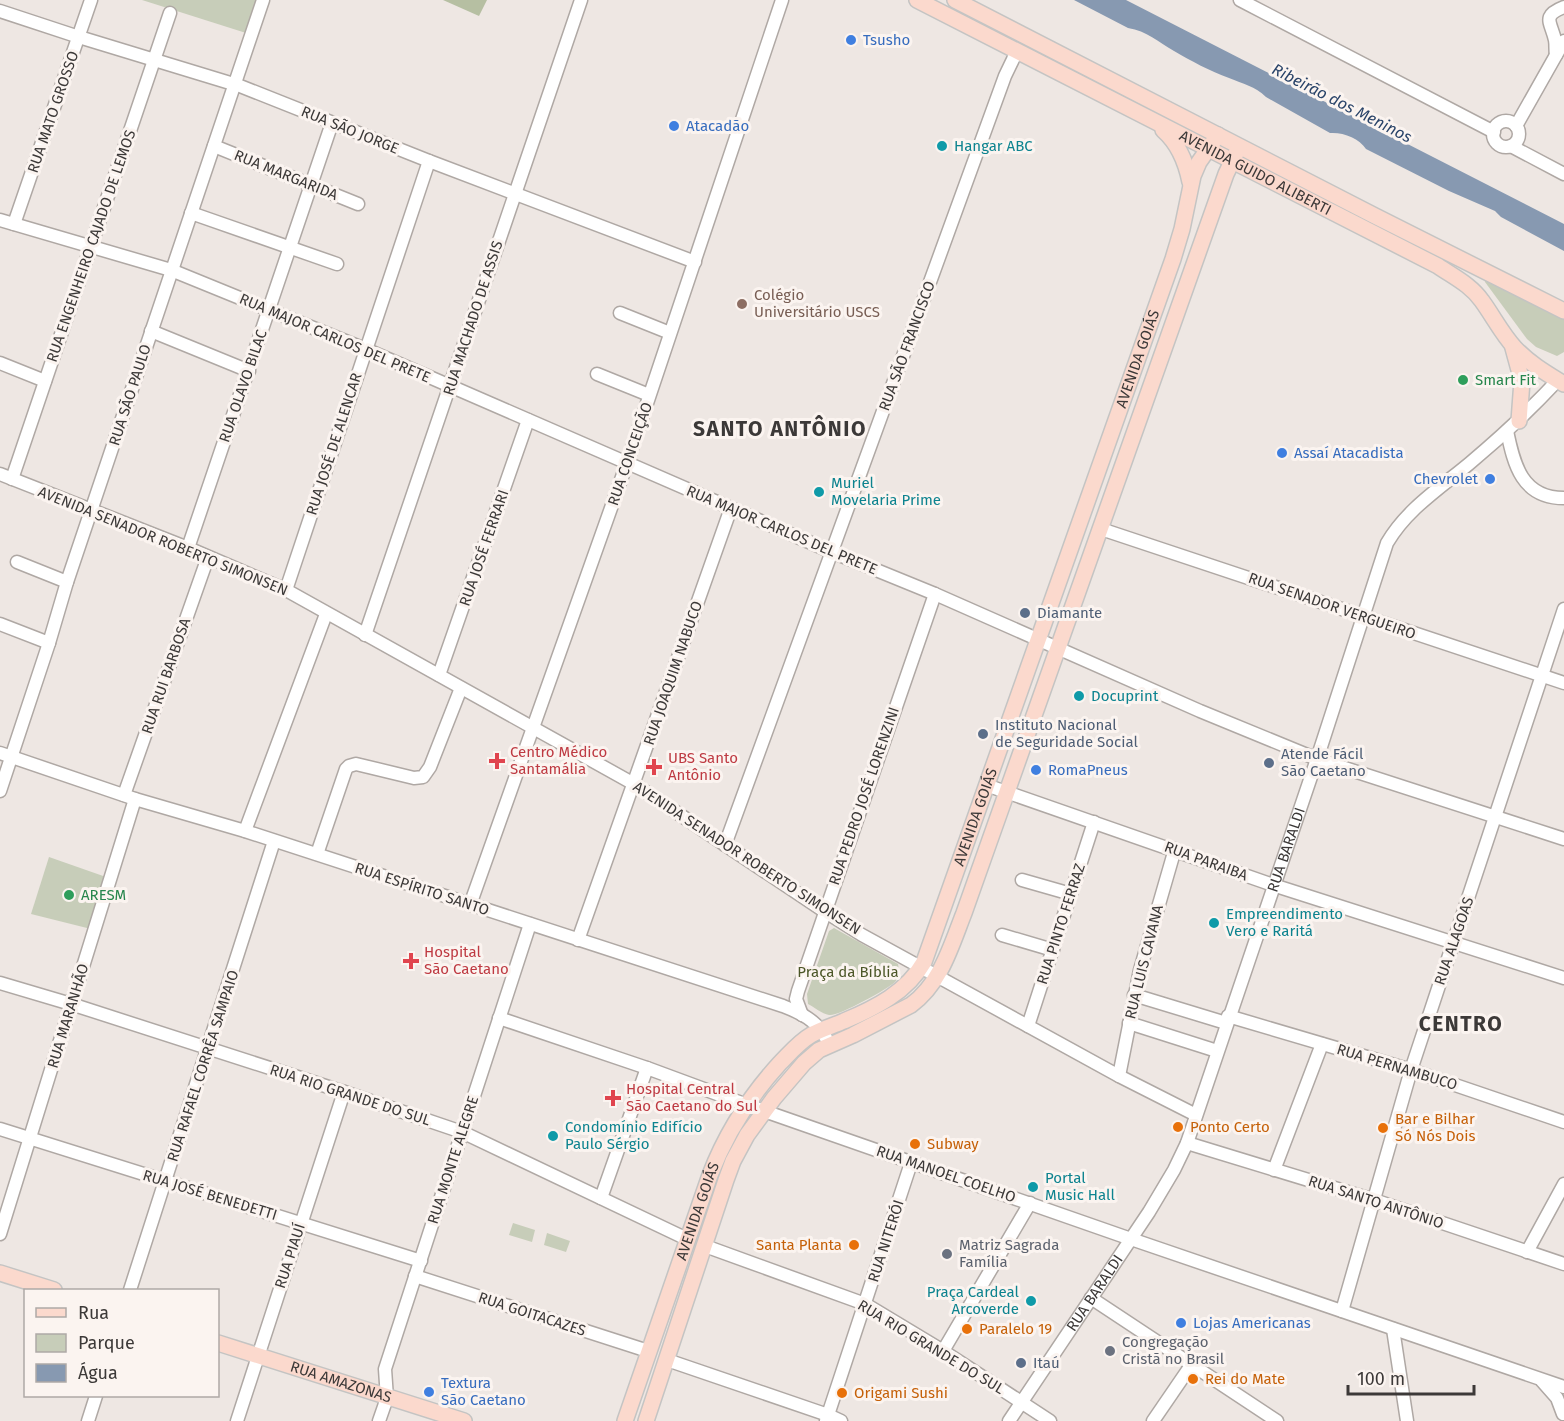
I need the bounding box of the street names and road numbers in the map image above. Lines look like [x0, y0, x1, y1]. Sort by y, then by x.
street label: RUA MATO GROSSO [24, 49, 82, 175]
street label: RUA SÃO JORGE [299, 102, 401, 158]
street label: RUA ENGENHEIRO CAJADO DE LEMOS [43, 127, 139, 365]
street label: AVENIDA GUIDO ALIBERTI [1176, 127, 1334, 219]
street label: RUA MARGARIDA [232, 146, 341, 204]
street label: RUA MACHADO DE ASSIS [439, 238, 507, 398]
street label: RUA SÃO FRANCISCO [875, 279, 939, 413]
street label: RUA MAJOR CARLOS DEL PRETE [237, 290, 433, 386]
street label: AVENIDA GOIÁS [1112, 307, 1163, 410]
street label: RUA OLAVO BILAC [215, 327, 271, 445]
street label: RUA SÃO PAULO [105, 342, 155, 448]
street label: RUA JOSÉ DE ALENCAR [302, 371, 366, 517]
street label: RUA CONCEIÇÃO [604, 400, 656, 508]
street label: RUA MAJOR CARLOS DEL PRETE [684, 482, 880, 578]
street label: AVENIDA SENADOR ROBERTO SIMONSEN [36, 483, 290, 599]
street label: RUA JOSÉ FERRARI [456, 487, 512, 609]
street label: RUA SENADOR VERGUEIRO [1246, 569, 1418, 643]
street label: RUA JOAQUIM NABUCO [640, 599, 706, 747]
street label: RUA RUI BARBOSA [138, 615, 194, 736]
street label: RUA PEDRO JOSÉ LORENZINI [825, 704, 903, 888]
street label: AVENIDA GOIÁS [950, 766, 1001, 868]
street label: AVENIDA SENADOR ROBERTO SIMONSEN [630, 778, 864, 938]
street label: RUA BARALDI [1264, 805, 1309, 894]
street label: RUA PARAIBA [1162, 838, 1251, 885]
street label: RUA ESPÍRITO SANTO [353, 859, 491, 919]
street label: RUA PINTO FERRAZ [1033, 861, 1089, 987]
street label: RUA ALAGOAS [1430, 894, 1478, 988]
street label: RUA LUIS CAVANA [1121, 903, 1167, 1021]
street label: RUA MARANHÃO [44, 961, 92, 1071]
street label: RUA RAFAEL CORRÊA SAMPAIO [163, 968, 243, 1164]
street label: RUA PERNAMBUCO [1335, 1040, 1459, 1094]
street label: RUA RIO GRANDE DO SUL [267, 1061, 433, 1130]
street label: RUA MONTE ALEGRE [424, 1094, 482, 1226]
street label: RUA MANOEL COELHO [874, 1142, 1018, 1206]
street label: AVENIDA GOIÁS [672, 1159, 723, 1263]
street label: RUA JOSÉ BENEDETTI [141, 1166, 279, 1224]
street label: RUA SANTO ANTÔNIO [1306, 1172, 1446, 1232]
street label: RUA NITERÓI [864, 1198, 908, 1284]
street label: RUA PIAUÍ [271, 1221, 309, 1291]
street label: RUA BARALDI [1063, 1251, 1127, 1335]
street label: RUA GOITACAZES [476, 1288, 588, 1340]
street label: RUA RIO GRANDE DO SUL [854, 1296, 1008, 1398]
street label: RUA AMAZONAS [288, 1358, 394, 1406]

